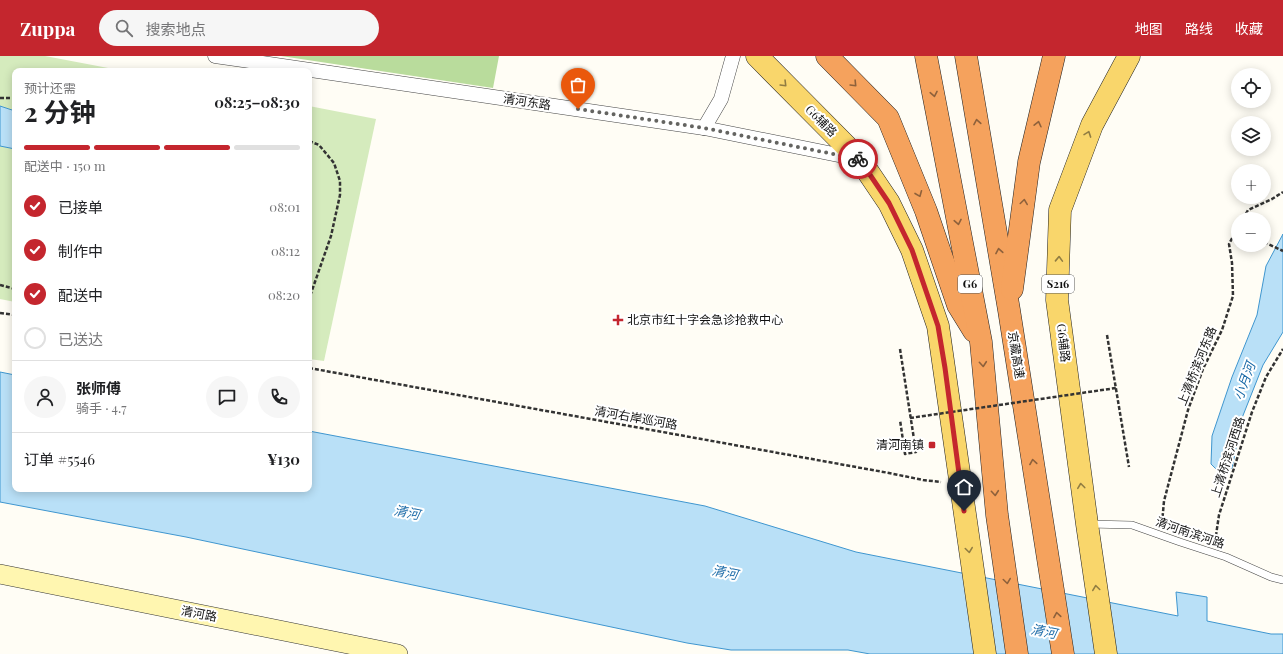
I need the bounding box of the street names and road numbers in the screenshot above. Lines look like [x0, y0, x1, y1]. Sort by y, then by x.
street label: 清河东路 [502, 90, 552, 112]
street label: G6辅路 [802, 101, 841, 140]
road number: G6 [958, 275, 982, 293]
road number: S216 [1042, 275, 1074, 293]
street label: G6辅路 [1054, 323, 1074, 363]
street label: 上清桥滨河东路 [1173, 324, 1219, 408]
street label: 京藏高速 [1005, 330, 1029, 380]
street label: 清河右岸巡河路 [593, 402, 679, 432]
street label: 上清桥滨河西路 [1206, 414, 1248, 499]
street label: 清河南滨河路 [1154, 513, 1227, 551]
street label: 清河路 [180, 602, 218, 624]

